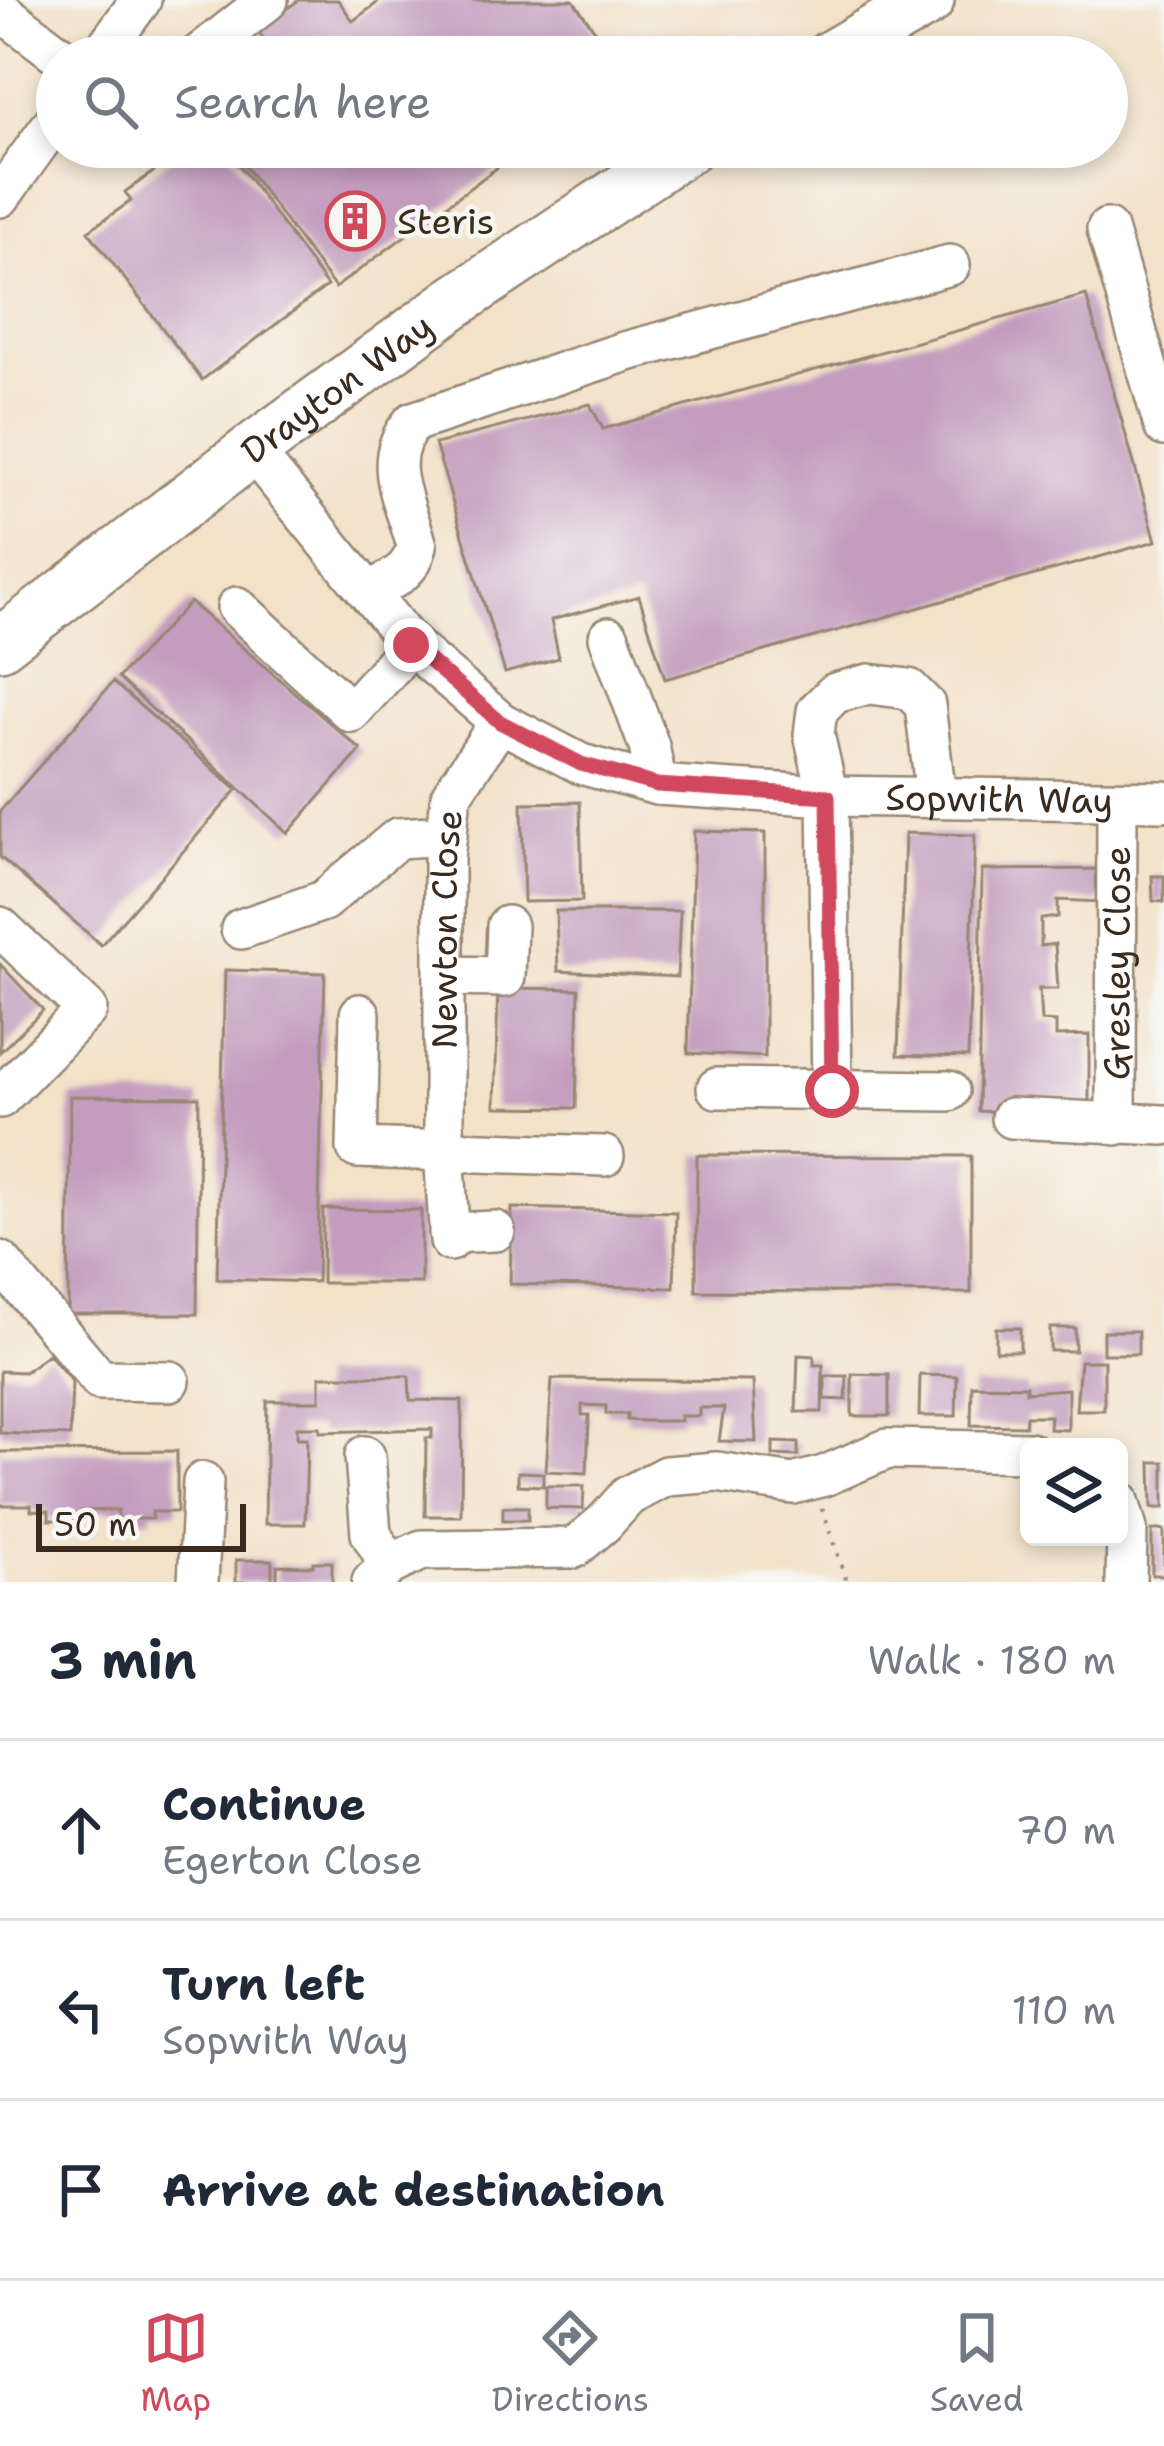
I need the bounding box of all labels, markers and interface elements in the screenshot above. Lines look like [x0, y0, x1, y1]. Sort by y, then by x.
search box [36, 36, 1128, 168]
icon: search [78, 69, 144, 135]
text: Search here [174, 72, 431, 132]
building icon: Steris [324, 190, 386, 252]
place label: Steris [397, 197, 494, 246]
street label: Drayton Way [231, 302, 443, 475]
route end [384, 618, 438, 672]
street label: Sopwith Way [885, 773, 1113, 825]
street label: Newton Close [419, 807, 474, 1049]
street label: Gresley Close [1092, 846, 1142, 1080]
route start [805, 1064, 859, 1118]
map controls [1020, 1438, 1128, 1546]
button: layers [1020, 1438, 1128, 1546]
scale bar [36, 1498, 246, 1551]
text: 50 m [54, 1502, 137, 1547]
text: 3 min [48, 1626, 197, 1694]
text: Walk · 180 m [868, 1634, 1116, 1686]
text: Continue [162, 1774, 366, 1834]
icon: ahead [48, 1797, 114, 1863]
text: 70 m [1015, 1804, 1116, 1856]
text: Egerton Close [162, 1834, 423, 1886]
text: Turn left [162, 1954, 365, 2014]
icon: left [48, 1977, 114, 2043]
text: 110 m [1012, 1984, 1116, 2036]
text: Sopwith Way [162, 2014, 409, 2066]
icon: arrive [48, 2157, 114, 2223]
text: Arrive at destination [162, 2160, 665, 2220]
tab: Map [140, 2305, 211, 2422]
tab: Directions [492, 2305, 649, 2422]
tab: Saved [930, 2305, 1024, 2422]

